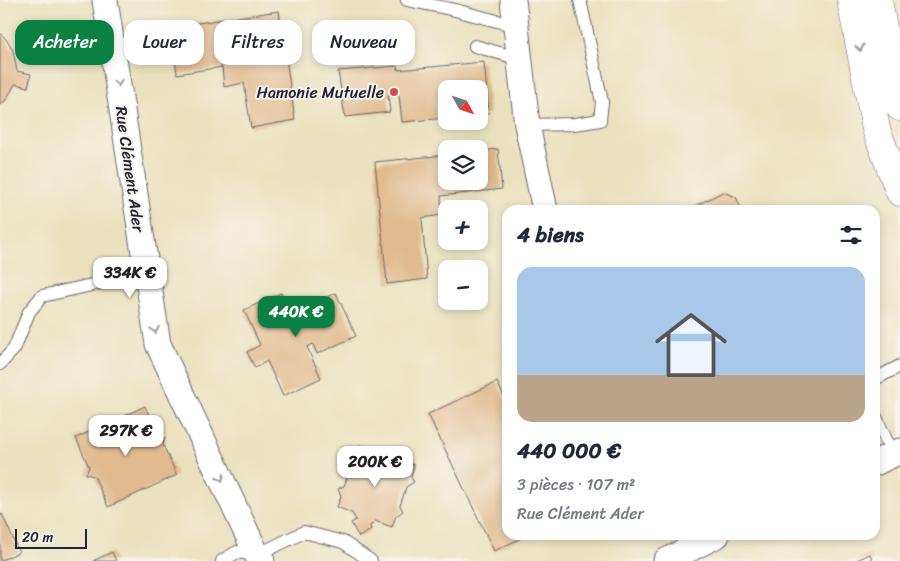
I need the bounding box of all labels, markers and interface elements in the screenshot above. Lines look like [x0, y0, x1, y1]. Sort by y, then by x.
chip: Acheter [15, 20, 114, 65]
chip: Louer [124, 20, 204, 65]
chip: Filtres [214, 20, 302, 65]
chip: Nouveau [312, 20, 415, 65]
one-way arrow [854, 44, 865, 52]
one-way arrow [112, 78, 122, 87]
place label: Hamonie Mutuelle [257, 78, 384, 107]
north arrow [438, 80, 488, 130]
map controls [438, 80, 488, 310]
marker: Hamonie Mutuelle [388, 86, 400, 98]
street label: Rue Clément Ader [107, 104, 153, 235]
button: layers [438, 140, 488, 190]
button: + [438, 200, 488, 250]
text: 4 biens [517, 216, 584, 254]
icon: filters [837, 221, 865, 249]
pin: 334K € [89, 256, 171, 299]
text: 334K € [104, 258, 156, 287]
button: − [438, 260, 488, 310]
pin: 440K € [255, 296, 337, 338]
text: 440K € [269, 297, 323, 326]
icon: home [646, 300, 736, 390]
one-way arrow [150, 326, 160, 334]
pin: 297K € [85, 414, 167, 457]
text: 297K € [100, 416, 152, 445]
text: 440 000 € [517, 432, 621, 470]
pin: 200K € [334, 446, 416, 488]
text: 200K € [348, 447, 402, 476]
text: 3 pièces · 107 m² [517, 470, 635, 499]
one-way arrow [215, 473, 225, 482]
text: Rue Clément Ader [517, 499, 644, 528]
text: 20 m [22, 525, 53, 550]
scale bar [15, 526, 88, 549]

